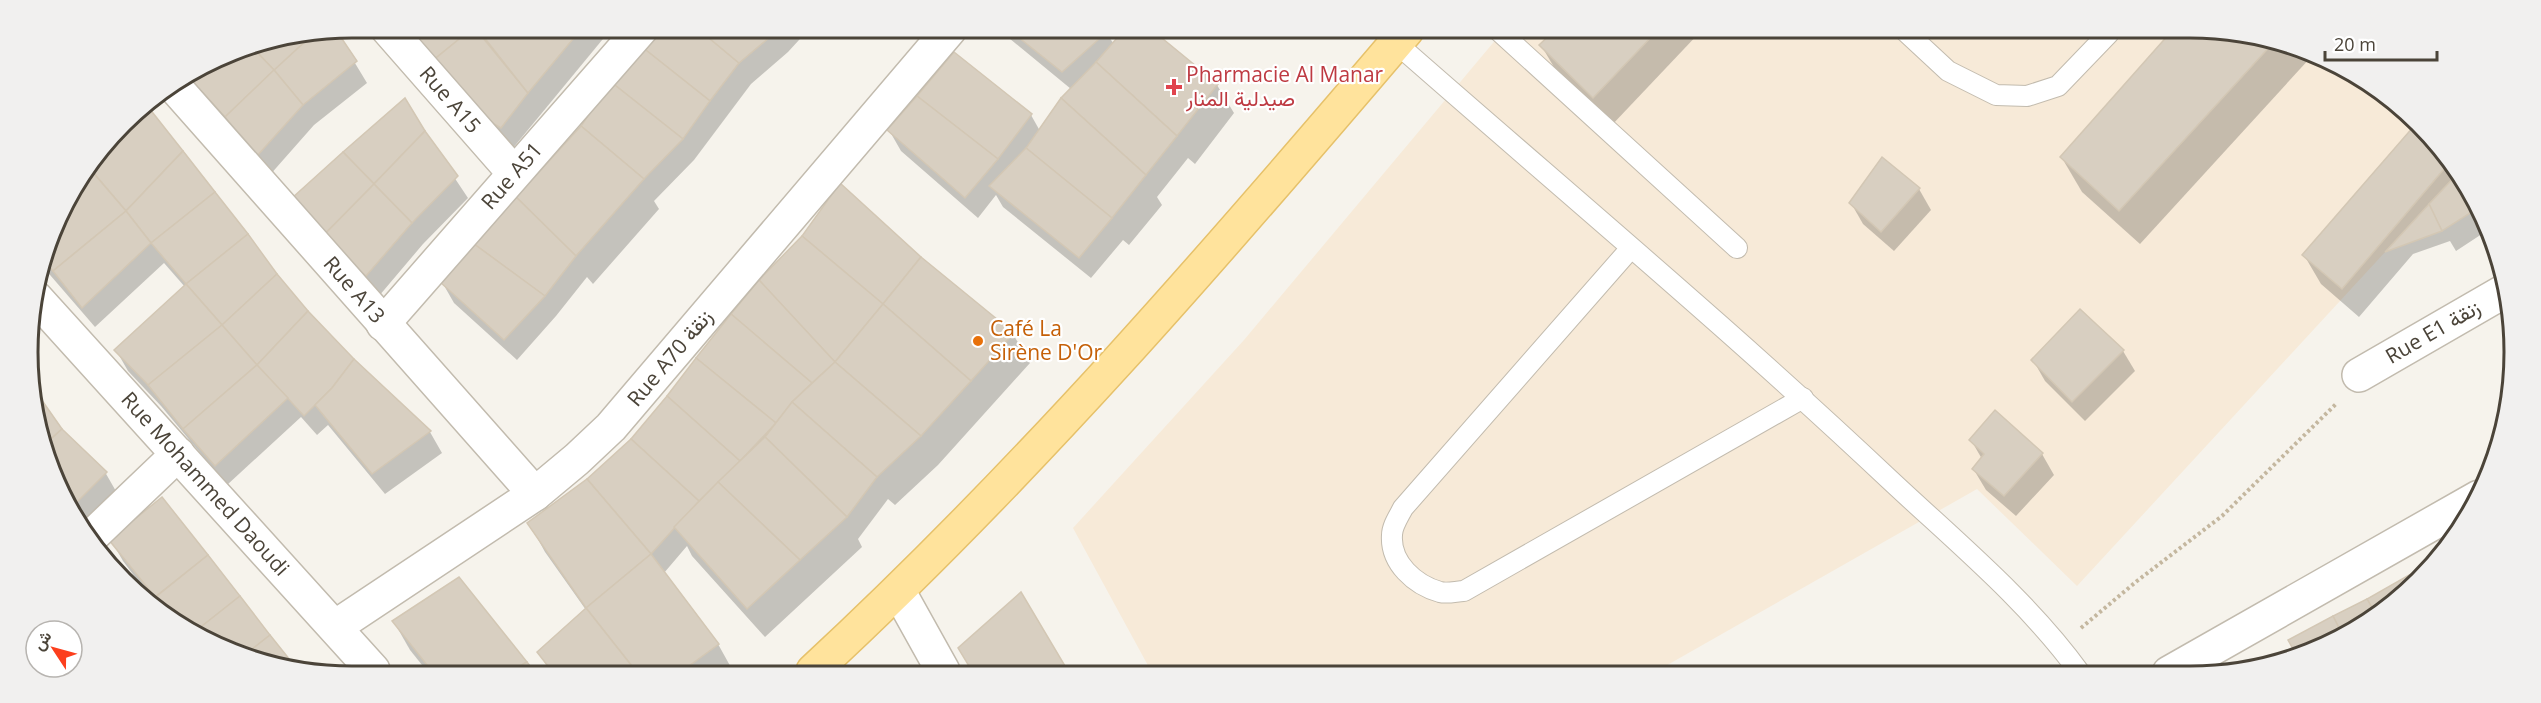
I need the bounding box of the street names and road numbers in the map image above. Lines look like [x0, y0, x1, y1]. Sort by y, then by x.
street label: Rue A15 [414, 60, 488, 139]
street label: Rue A51 [474, 136, 548, 215]
street label: Rue A13 [318, 250, 392, 329]
street label: Rue E1 زنقة [2380, 293, 2485, 370]
street label: Rue A70 زنقة [620, 303, 718, 412]
street label: Rue Mohammed Daoudi [115, 385, 296, 581]

